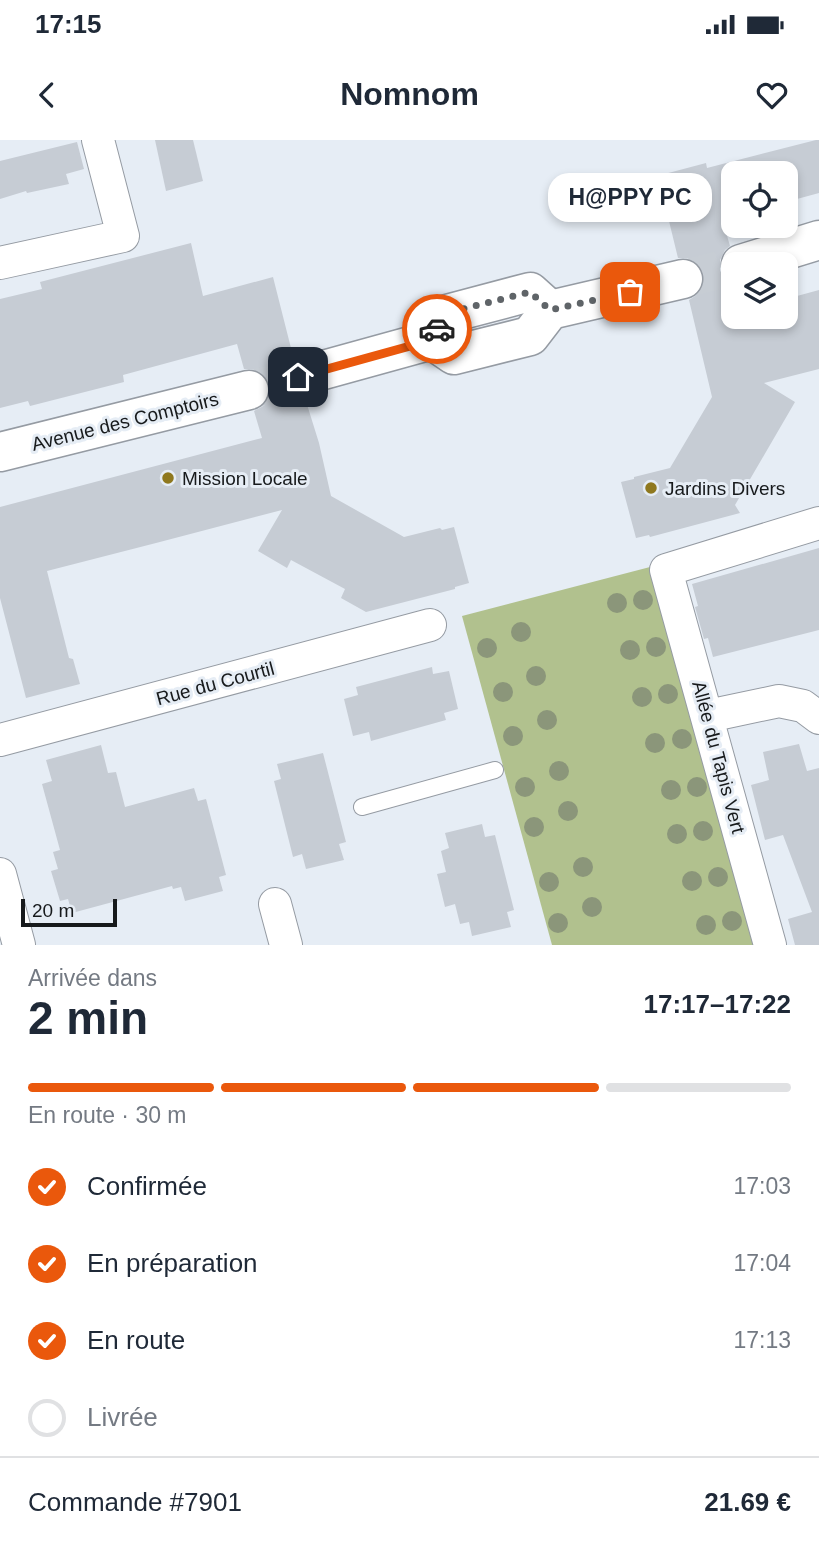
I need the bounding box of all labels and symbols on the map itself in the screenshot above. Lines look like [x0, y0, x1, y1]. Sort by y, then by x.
callout: H@PPY PC [548, 173, 712, 222]
pin [600, 262, 660, 322]
courier [402, 294, 472, 364]
pin [268, 347, 328, 407]
street label: Avenue des Comptoirs [29, 388, 221, 455]
place label: Mission Locale [182, 468, 308, 489]
marker: Mission Locale [160, 470, 176, 486]
place label: Jardins Divers [665, 478, 785, 499]
marker: Jardins Divers [643, 480, 659, 496]
street label: Rue du Courtil [154, 658, 277, 709]
street label: Allée du Tapis Vert [688, 679, 749, 836]
scale bar [21, 896, 117, 928]

